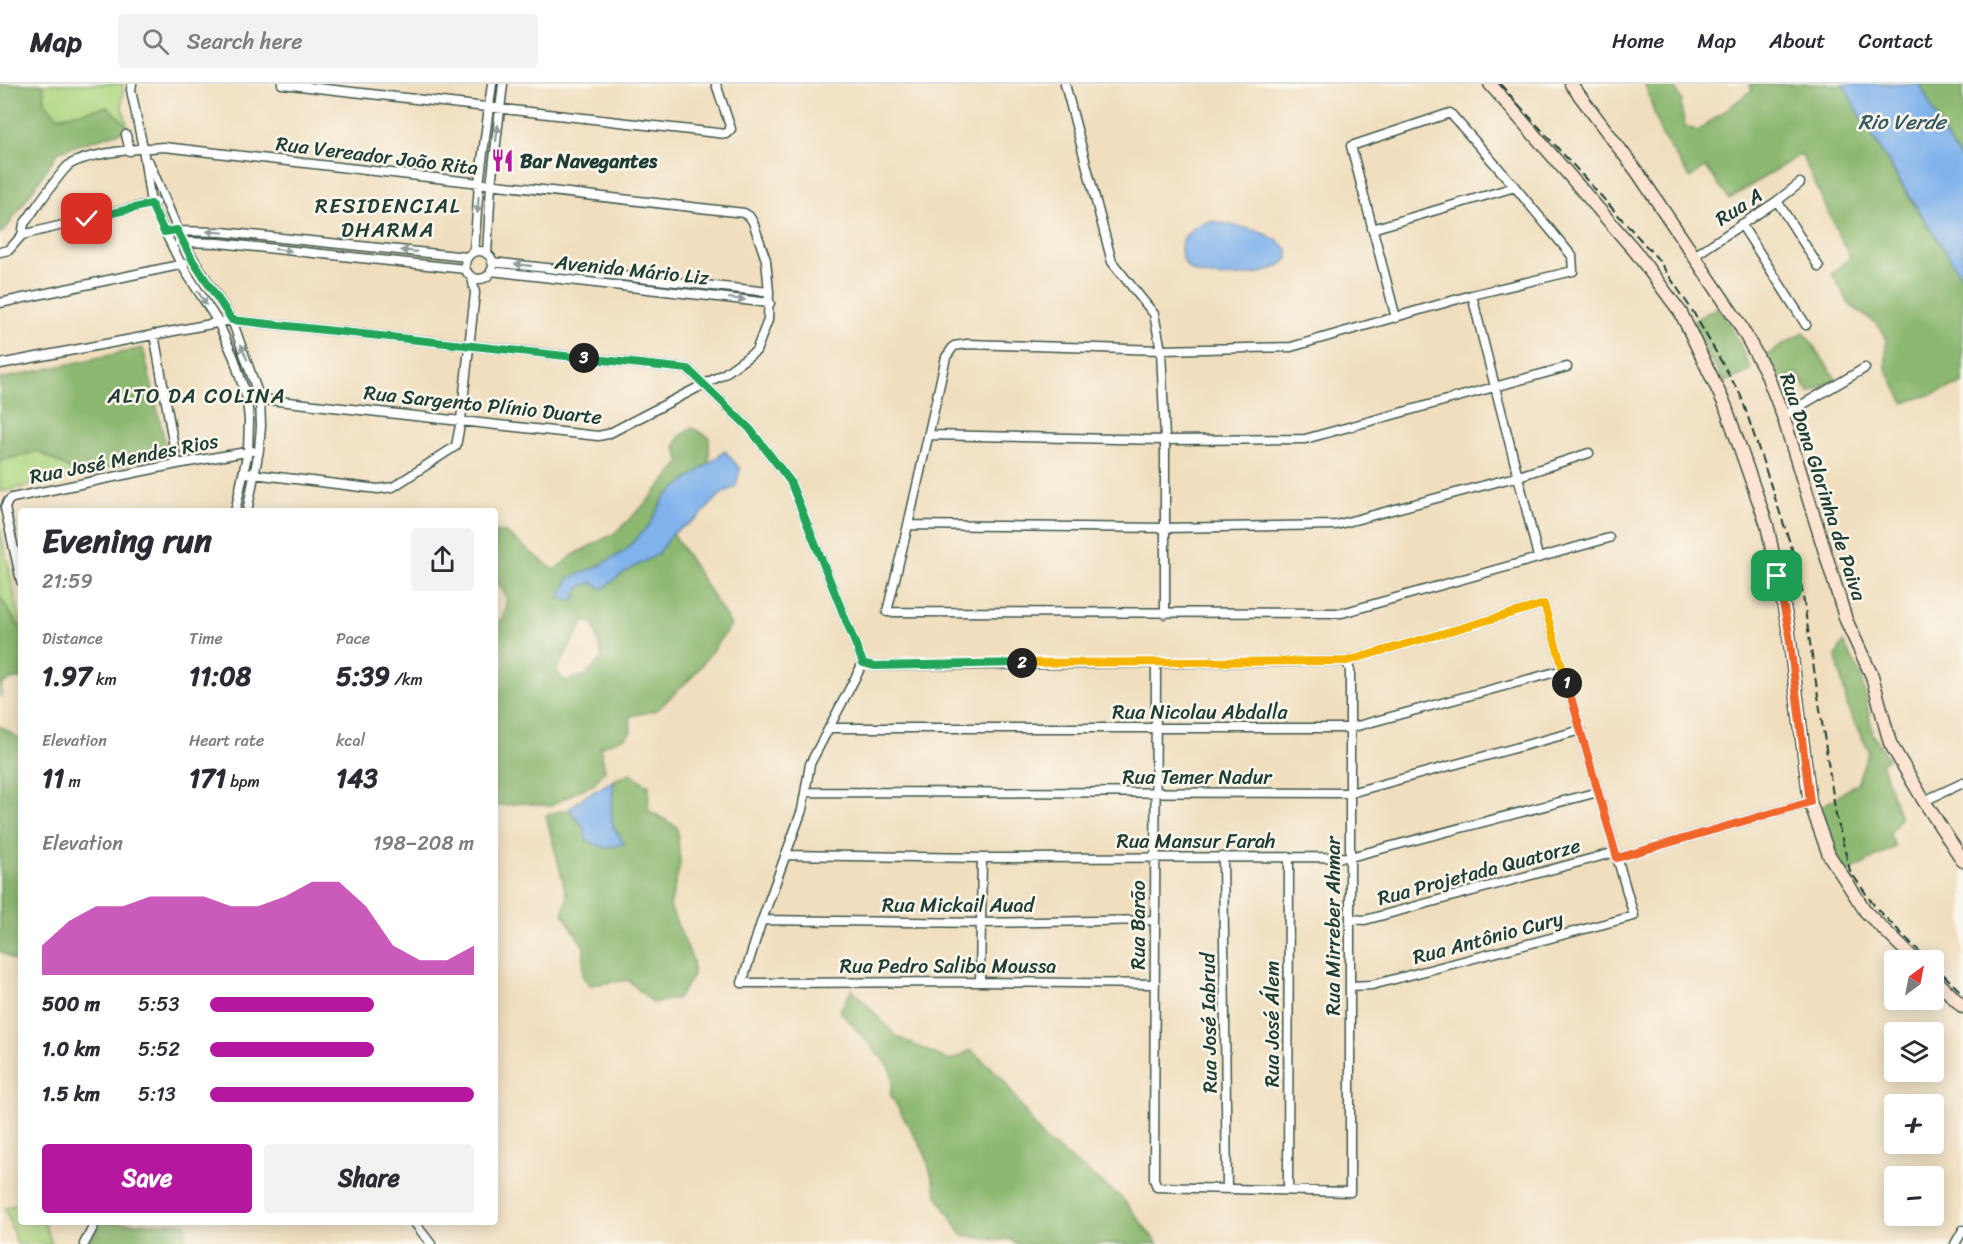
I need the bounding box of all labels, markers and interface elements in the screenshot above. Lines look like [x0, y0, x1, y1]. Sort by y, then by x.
search box [118, 14, 538, 68]
text: Map [30, 17, 82, 66]
text: Search here [187, 22, 303, 61]
text: Home [1612, 22, 1664, 60]
text: Map [1697, 22, 1736, 60]
text: About [1769, 22, 1826, 60]
text: Contact [1859, 22, 1933, 60]
icon: search [139, 25, 172, 58]
water label: Rio Verde [1858, 103, 1948, 141]
one-way arrow [493, 123, 502, 142]
street label: Rua Vereador João Rita [274, 126, 480, 186]
place label: Bar Navegantes [520, 144, 658, 179]
restaurant icon: Bar Navegantes [489, 148, 515, 174]
street label: Rua A [1708, 178, 1770, 236]
district label: RESIDENCIAL DHARMA [315, 187, 461, 249]
pin [61, 193, 112, 244]
one-way arrow [473, 195, 483, 214]
icon: check [70, 202, 103, 235]
one-way arrow [206, 227, 225, 236]
street label: Avenida Mário Liz [552, 244, 711, 296]
one-way arrow [273, 245, 292, 255]
one-way arrow [400, 246, 419, 256]
one-way arrow [514, 260, 533, 270]
one-way arrow [197, 290, 208, 306]
one-way arrow [728, 294, 747, 304]
one-way arrow [239, 343, 248, 361]
pin: 3 [569, 343, 599, 373]
text: 3 [580, 343, 588, 372]
street label: Rua Dona Glorinha de Paiva [1770, 369, 1877, 606]
street label: Rua Sargento Plínio Duarte [362, 375, 604, 435]
district label: ALTO DA COLINA [107, 377, 286, 415]
street label: Rua José Mendes Rios [27, 423, 222, 494]
text: Evening run [42, 512, 212, 570]
button: share [411, 528, 474, 591]
pin [1751, 550, 1802, 601]
icon: arrive [1760, 559, 1793, 592]
text: 21:59 [42, 564, 93, 599]
text: Distance [42, 624, 103, 653]
text: Time [189, 624, 223, 653]
text: Pace [336, 624, 370, 653]
pin: 2 [1007, 648, 1037, 678]
text: 2 [1017, 648, 1027, 677]
text: 1.97 [42, 653, 92, 699]
text: 11:08 [189, 653, 251, 699]
text: 5:39 [336, 653, 390, 699]
text: km [92, 665, 117, 694]
text: /km [390, 665, 423, 694]
pin: 1 [1552, 668, 1582, 698]
text: 1 [1564, 668, 1570, 697]
street label: Rua Nicolau Abdalla [1112, 695, 1289, 730]
text: Elevation [42, 726, 107, 755]
text: Heart rate [189, 726, 264, 755]
text: kcal [336, 726, 365, 755]
text: 11 [42, 755, 64, 801]
text: 171 [189, 755, 226, 801]
text: 143 [336, 755, 378, 801]
street label: Rua Temer Nadur [1122, 760, 1273, 795]
text: m [64, 767, 81, 796]
text: bpm [226, 767, 260, 796]
street label: Rua Mansur Farah [1117, 824, 1276, 859]
text: Elevation [42, 826, 123, 861]
text: 198–208 m [373, 826, 474, 861]
street label: Rua Projetada Quatorze [1374, 828, 1584, 916]
street label: Rua Mirreber Ahmar [1316, 835, 1351, 1015]
street label: Rua Barão [1121, 880, 1156, 970]
street label: Rua Mickail Auad [882, 888, 1036, 923]
street label: Rua Antônio Cury [1409, 901, 1568, 975]
street label: Rua Pedro Saliba Moussa [840, 949, 1056, 984]
north arrow [1884, 950, 1944, 1010]
map controls [1884, 950, 1944, 1226]
street label: Rua José Iabrud [1190, 951, 1228, 1093]
street label: Rua José Álem [1255, 961, 1290, 1087]
text: 500 m [42, 987, 100, 1022]
text: 5:53 [138, 987, 179, 1022]
button: layers [1884, 1022, 1944, 1082]
text: 1.0 km [42, 1032, 100, 1067]
text: 5:52 [138, 1032, 180, 1067]
text: 1.5 km [42, 1077, 100, 1112]
text: 5:13 [138, 1077, 176, 1112]
button: + [1884, 1094, 1944, 1154]
button: Save [42, 1144, 252, 1213]
button: Share [264, 1144, 474, 1213]
button: − [1884, 1166, 1944, 1226]

